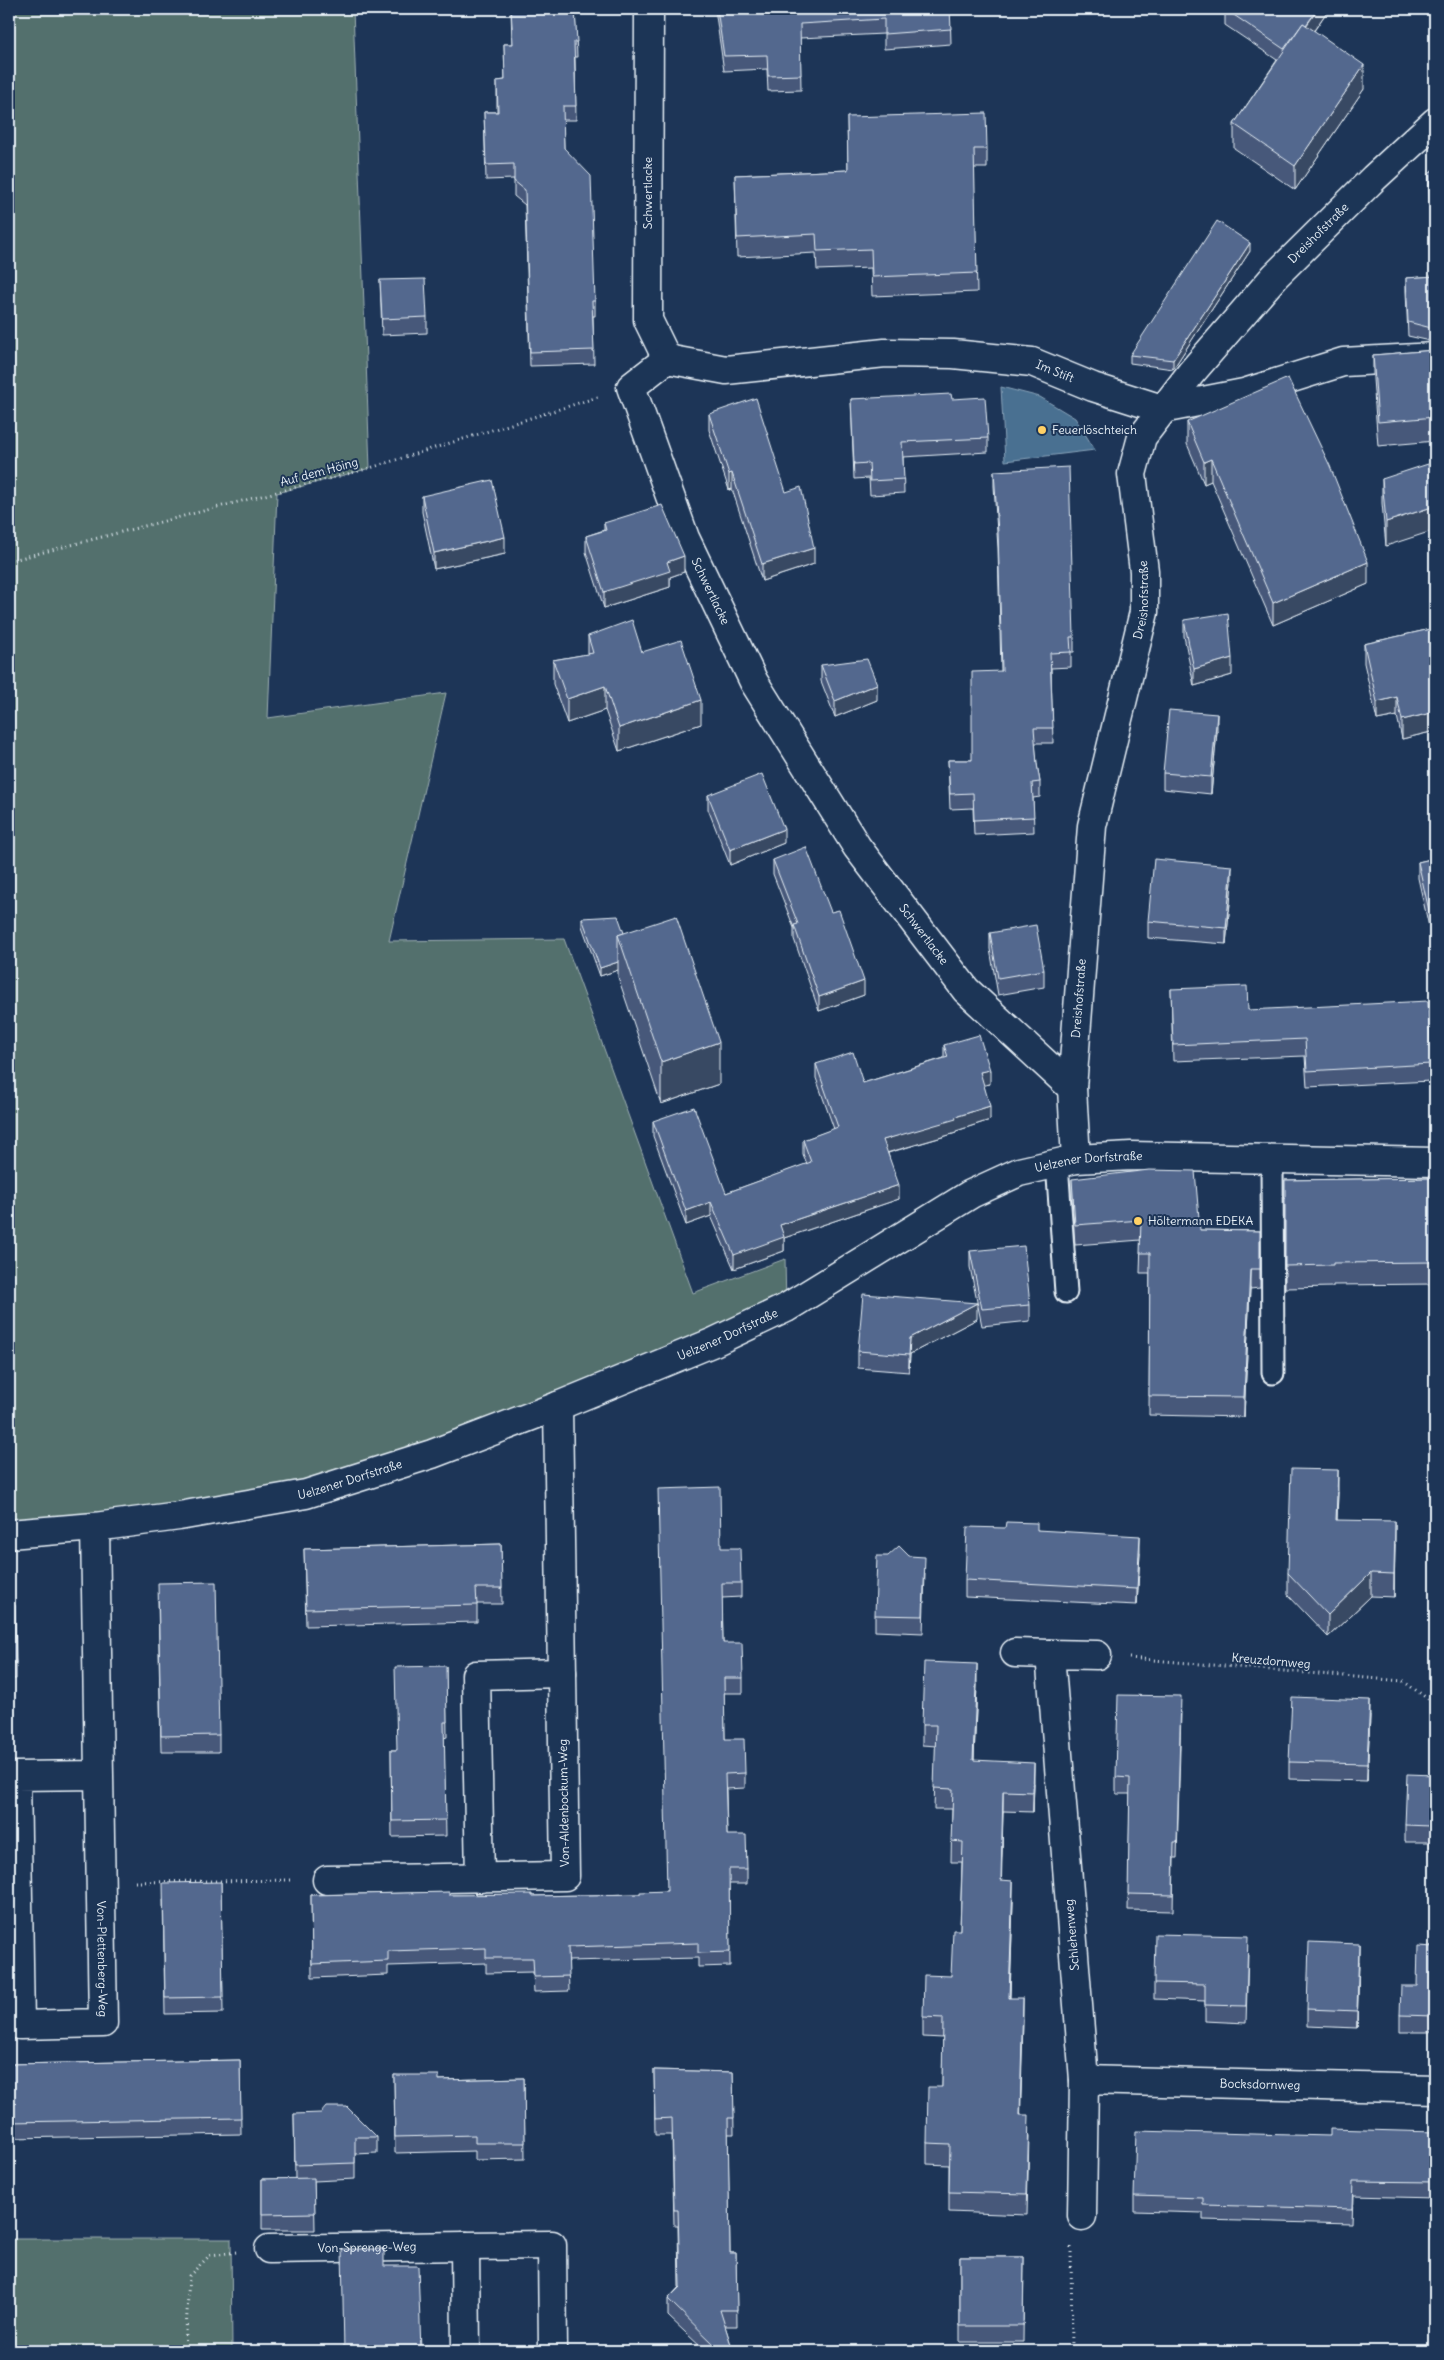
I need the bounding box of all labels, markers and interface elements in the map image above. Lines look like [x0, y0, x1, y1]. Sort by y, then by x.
street label: Schwertlacke [640, 157, 655, 229]
street label: Dreishofstraße [1284, 200, 1351, 266]
street label: Im Stift [1034, 356, 1076, 385]
place label: Feuerlöschteich [1052, 422, 1137, 437]
marker: Feuerlöschteich [1036, 424, 1048, 436]
street label: Auf dem Höing [278, 454, 359, 489]
street label: Schwertlacke [689, 555, 733, 627]
street label: Dreishofstraße [1130, 560, 1151, 641]
street label: Schwertlacke [896, 901, 952, 967]
street label: Dreishofstraße [1068, 958, 1089, 1038]
street label: Uelzener Dorfstraße [1033, 1148, 1143, 1175]
place label: Höltermann EDEKA [1148, 1213, 1253, 1228]
marker: Höltermann EDEKA [1132, 1215, 1144, 1227]
street label: Uelzener Dorfstraße [675, 1305, 780, 1363]
street label: Uelzener Dorfstraße [296, 1456, 404, 1502]
street label: Kreuzdornweg [1231, 1650, 1311, 1671]
street label: Von-Aldenbockum-Weg [555, 1739, 572, 1867]
street label: Schlehenweg [1061, 1899, 1082, 1971]
street label: Von-Plettenberg-Weg [94, 1901, 111, 2017]
street label: Bocksdornweg [1220, 2075, 1300, 2093]
street label: Von-Sprenge-Weg [318, 2239, 416, 2255]

